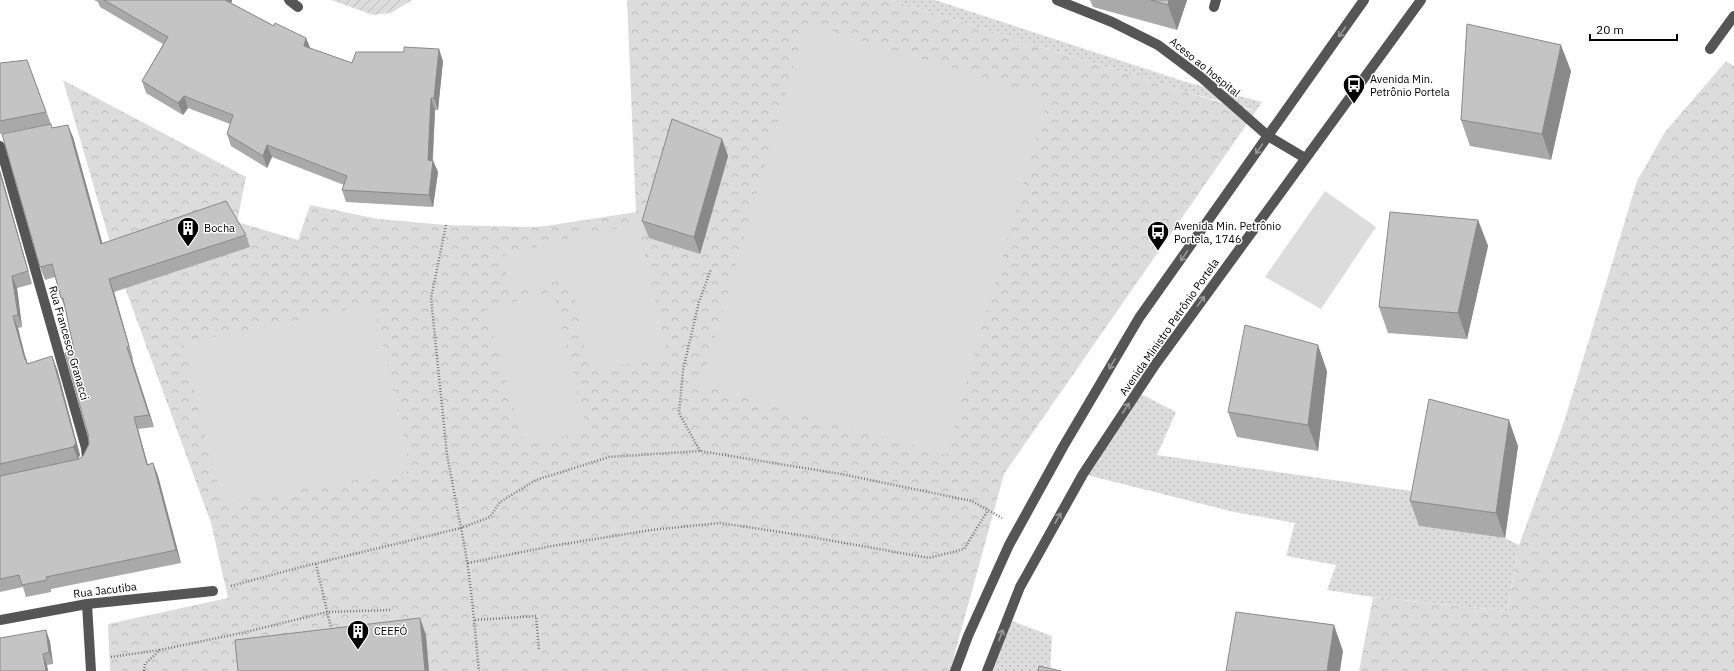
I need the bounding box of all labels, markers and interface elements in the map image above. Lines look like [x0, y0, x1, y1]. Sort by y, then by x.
scale bar [1590, 16, 1677, 42]
text: 20 m [1596, 22, 1624, 37]
one-way arrow [1338, 26, 1346, 37]
street label: Aceso ao hospital [1167, 34, 1243, 100]
bus stop icon: Avenida Min. Petrônio Portela [1341, 72, 1367, 105]
place label: Avenida Min. Petrônio Portela [1370, 72, 1450, 99]
one-way arrow [1255, 144, 1263, 155]
building icon: Bocha [175, 215, 201, 248]
bus stop icon: Avenida Min. Petrônio Portela, 1746 [1145, 219, 1171, 252]
place label: Avenida Min. Petrônio Portela, 1746 [1174, 219, 1281, 246]
place label: Bocha [204, 221, 235, 235]
one-way arrow [1180, 250, 1188, 261]
street label: Avenida Ministro Petrônio Portela [1116, 256, 1222, 398]
street label: Rua Francesco Granacci [46, 284, 92, 402]
one-way arrow [1197, 296, 1205, 307]
one-way arrow [1108, 358, 1116, 370]
one-way arrow [1122, 402, 1131, 413]
one-way arrow [1055, 512, 1062, 524]
street label: Rua Jacutiba [72, 579, 138, 601]
building icon: CEEFÓ [345, 618, 371, 651]
place label: CEEFÓ [374, 624, 408, 638]
one-way arrow [998, 629, 1006, 641]

